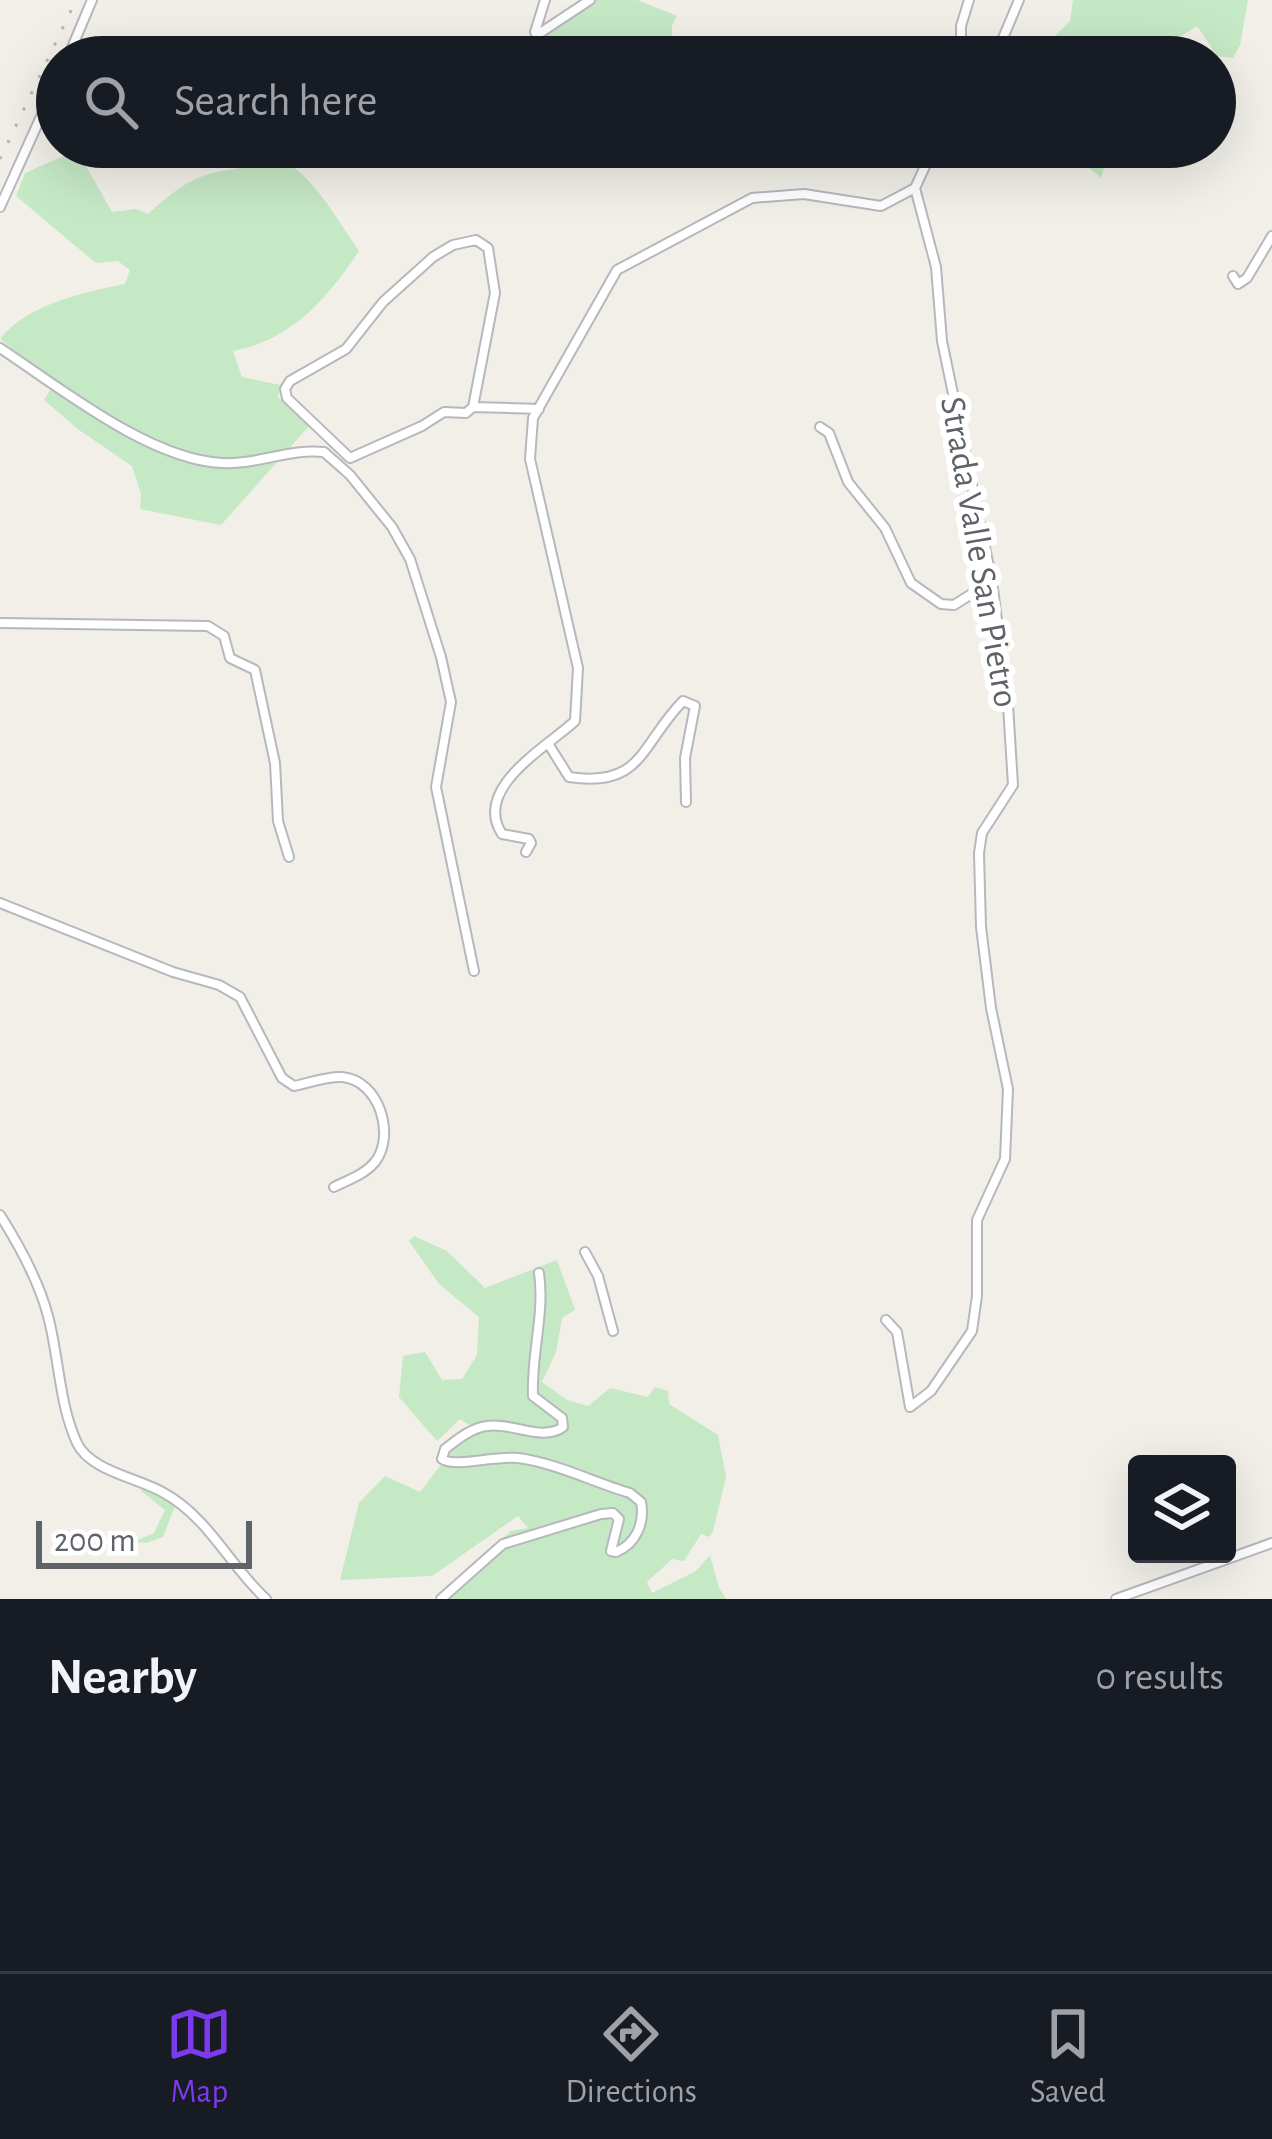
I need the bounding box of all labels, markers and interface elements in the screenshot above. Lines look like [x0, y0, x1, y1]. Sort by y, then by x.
search box [36, 36, 1236, 168]
icon: search [78, 69, 144, 135]
text: Search here [174, 79, 377, 124]
street label: Strada Valle San Pietro [934, 394, 1024, 710]
map controls [1128, 1455, 1236, 1563]
button: layers [1128, 1455, 1236, 1563]
scale bar [36, 1515, 252, 1568]
text: 200 m [54, 1525, 136, 1558]
text: Nearby [48, 1652, 197, 1703]
text: 0 results [1096, 1658, 1224, 1697]
tab: Map [166, 2001, 232, 2113]
tab: Directions [565, 2001, 697, 2113]
tab: Saved [1030, 2001, 1105, 2113]

